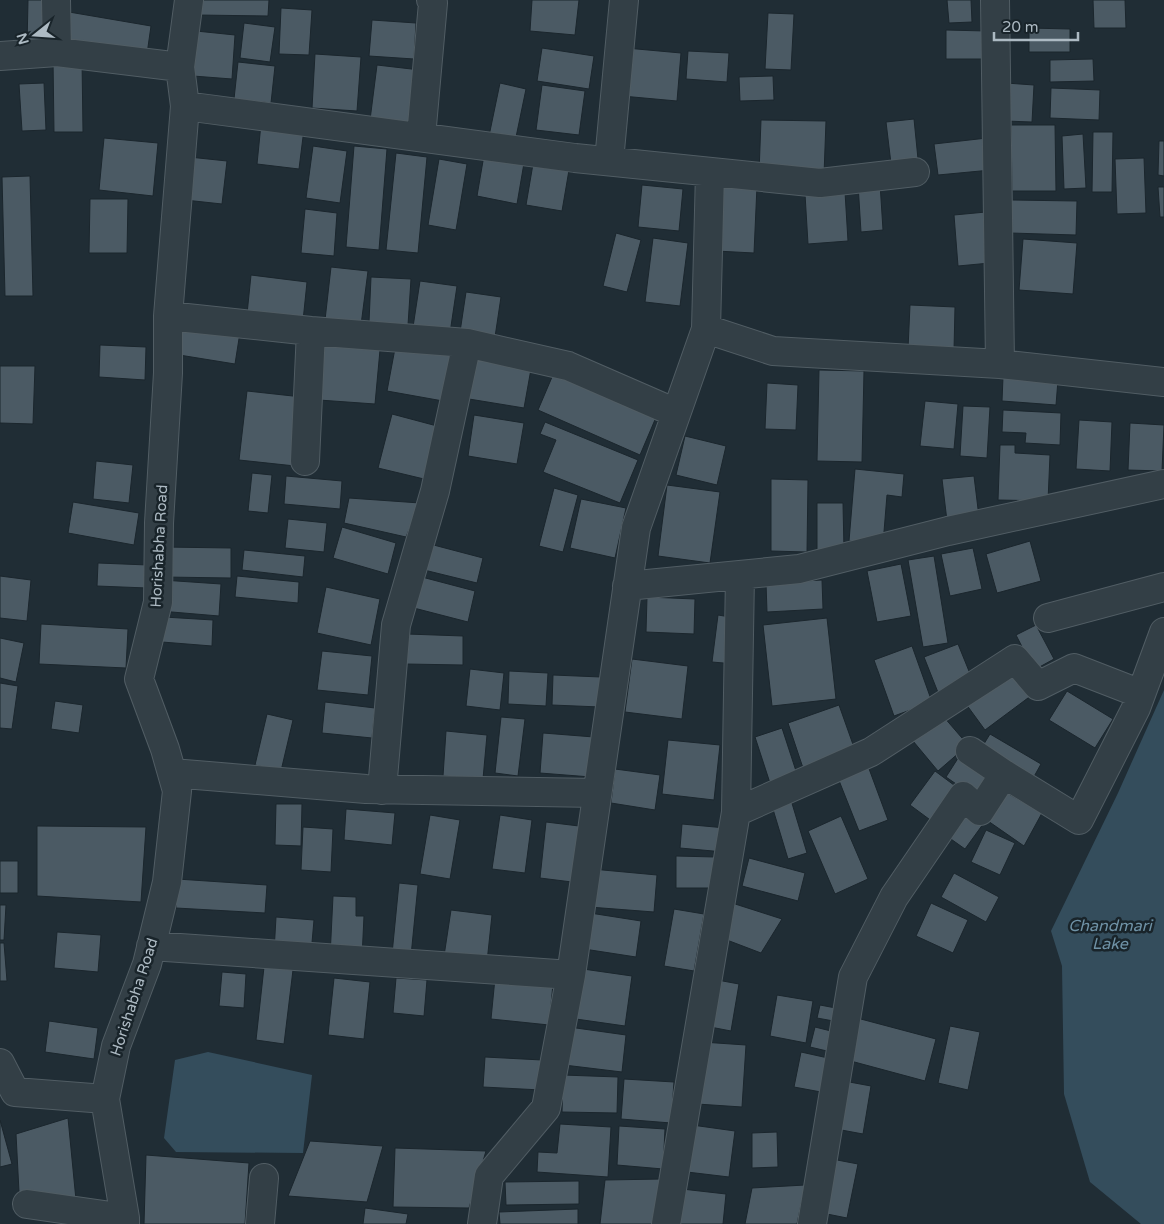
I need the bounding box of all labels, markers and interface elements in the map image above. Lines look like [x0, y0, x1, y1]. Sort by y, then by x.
north arrow [10, 10, 60, 60]
scale bar [994, 10, 1078, 42]
text: 20 m [1002, 18, 1039, 36]
text: N [13, 31, 33, 47]
street label: Horishabha Road [147, 484, 171, 608]
water label: Chandmari Lake [1068, 916, 1154, 954]
street label: Horishabha Road [106, 936, 162, 1058]

